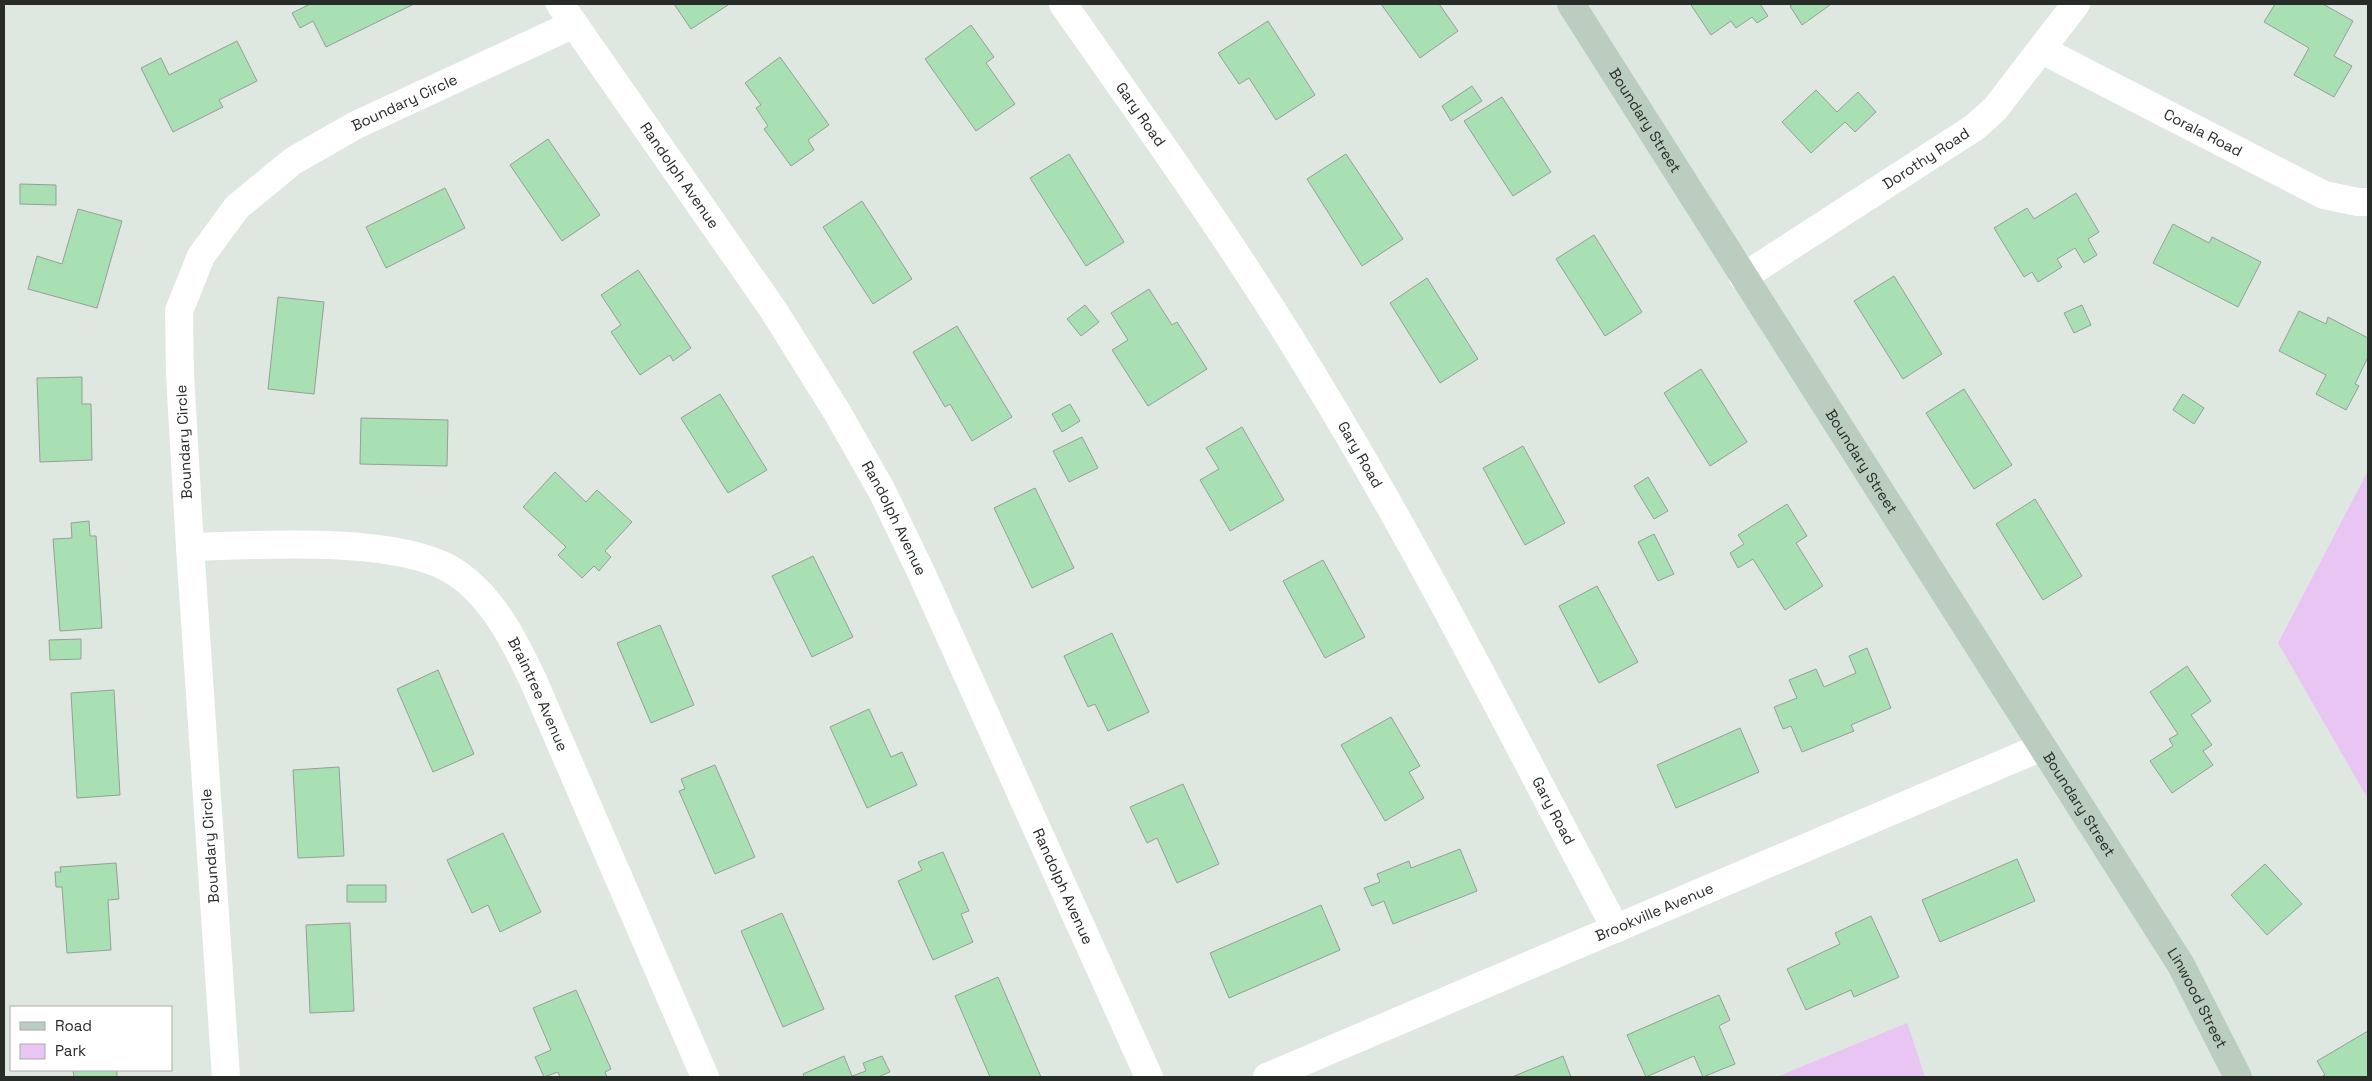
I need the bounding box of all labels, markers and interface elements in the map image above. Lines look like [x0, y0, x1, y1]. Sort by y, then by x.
street label: Boundary Street [1605, 64, 1686, 176]
street label: Boundary Circle [348, 69, 460, 135]
street label: Gary Road [1112, 78, 1170, 150]
street label: Corala Road [2161, 104, 2246, 160]
street label: Randolph Avenue [636, 118, 724, 232]
street label: Dorothy Road [1879, 123, 1973, 193]
street label: Boundary Circle [171, 384, 196, 500]
street label: Boundary Street [1822, 405, 1902, 517]
street label: Gary Road [1334, 418, 1387, 491]
street label: Randolph Avenue [858, 457, 931, 578]
street label: Braintree Avenue [504, 633, 573, 754]
street label: Boundary Street [2039, 748, 2120, 860]
street label: Gary Road [1528, 773, 1579, 848]
street label: Boundary Circle [196, 788, 223, 904]
street label: Randolph Avenue [1029, 825, 1098, 947]
street label: Brookville Avenue [1592, 878, 1716, 945]
street label: Linwood Street [2163, 944, 2232, 1051]
legend [10, 1006, 172, 1071]
text: Road [55, 1016, 92, 1035]
text: Park [55, 1041, 86, 1060]

